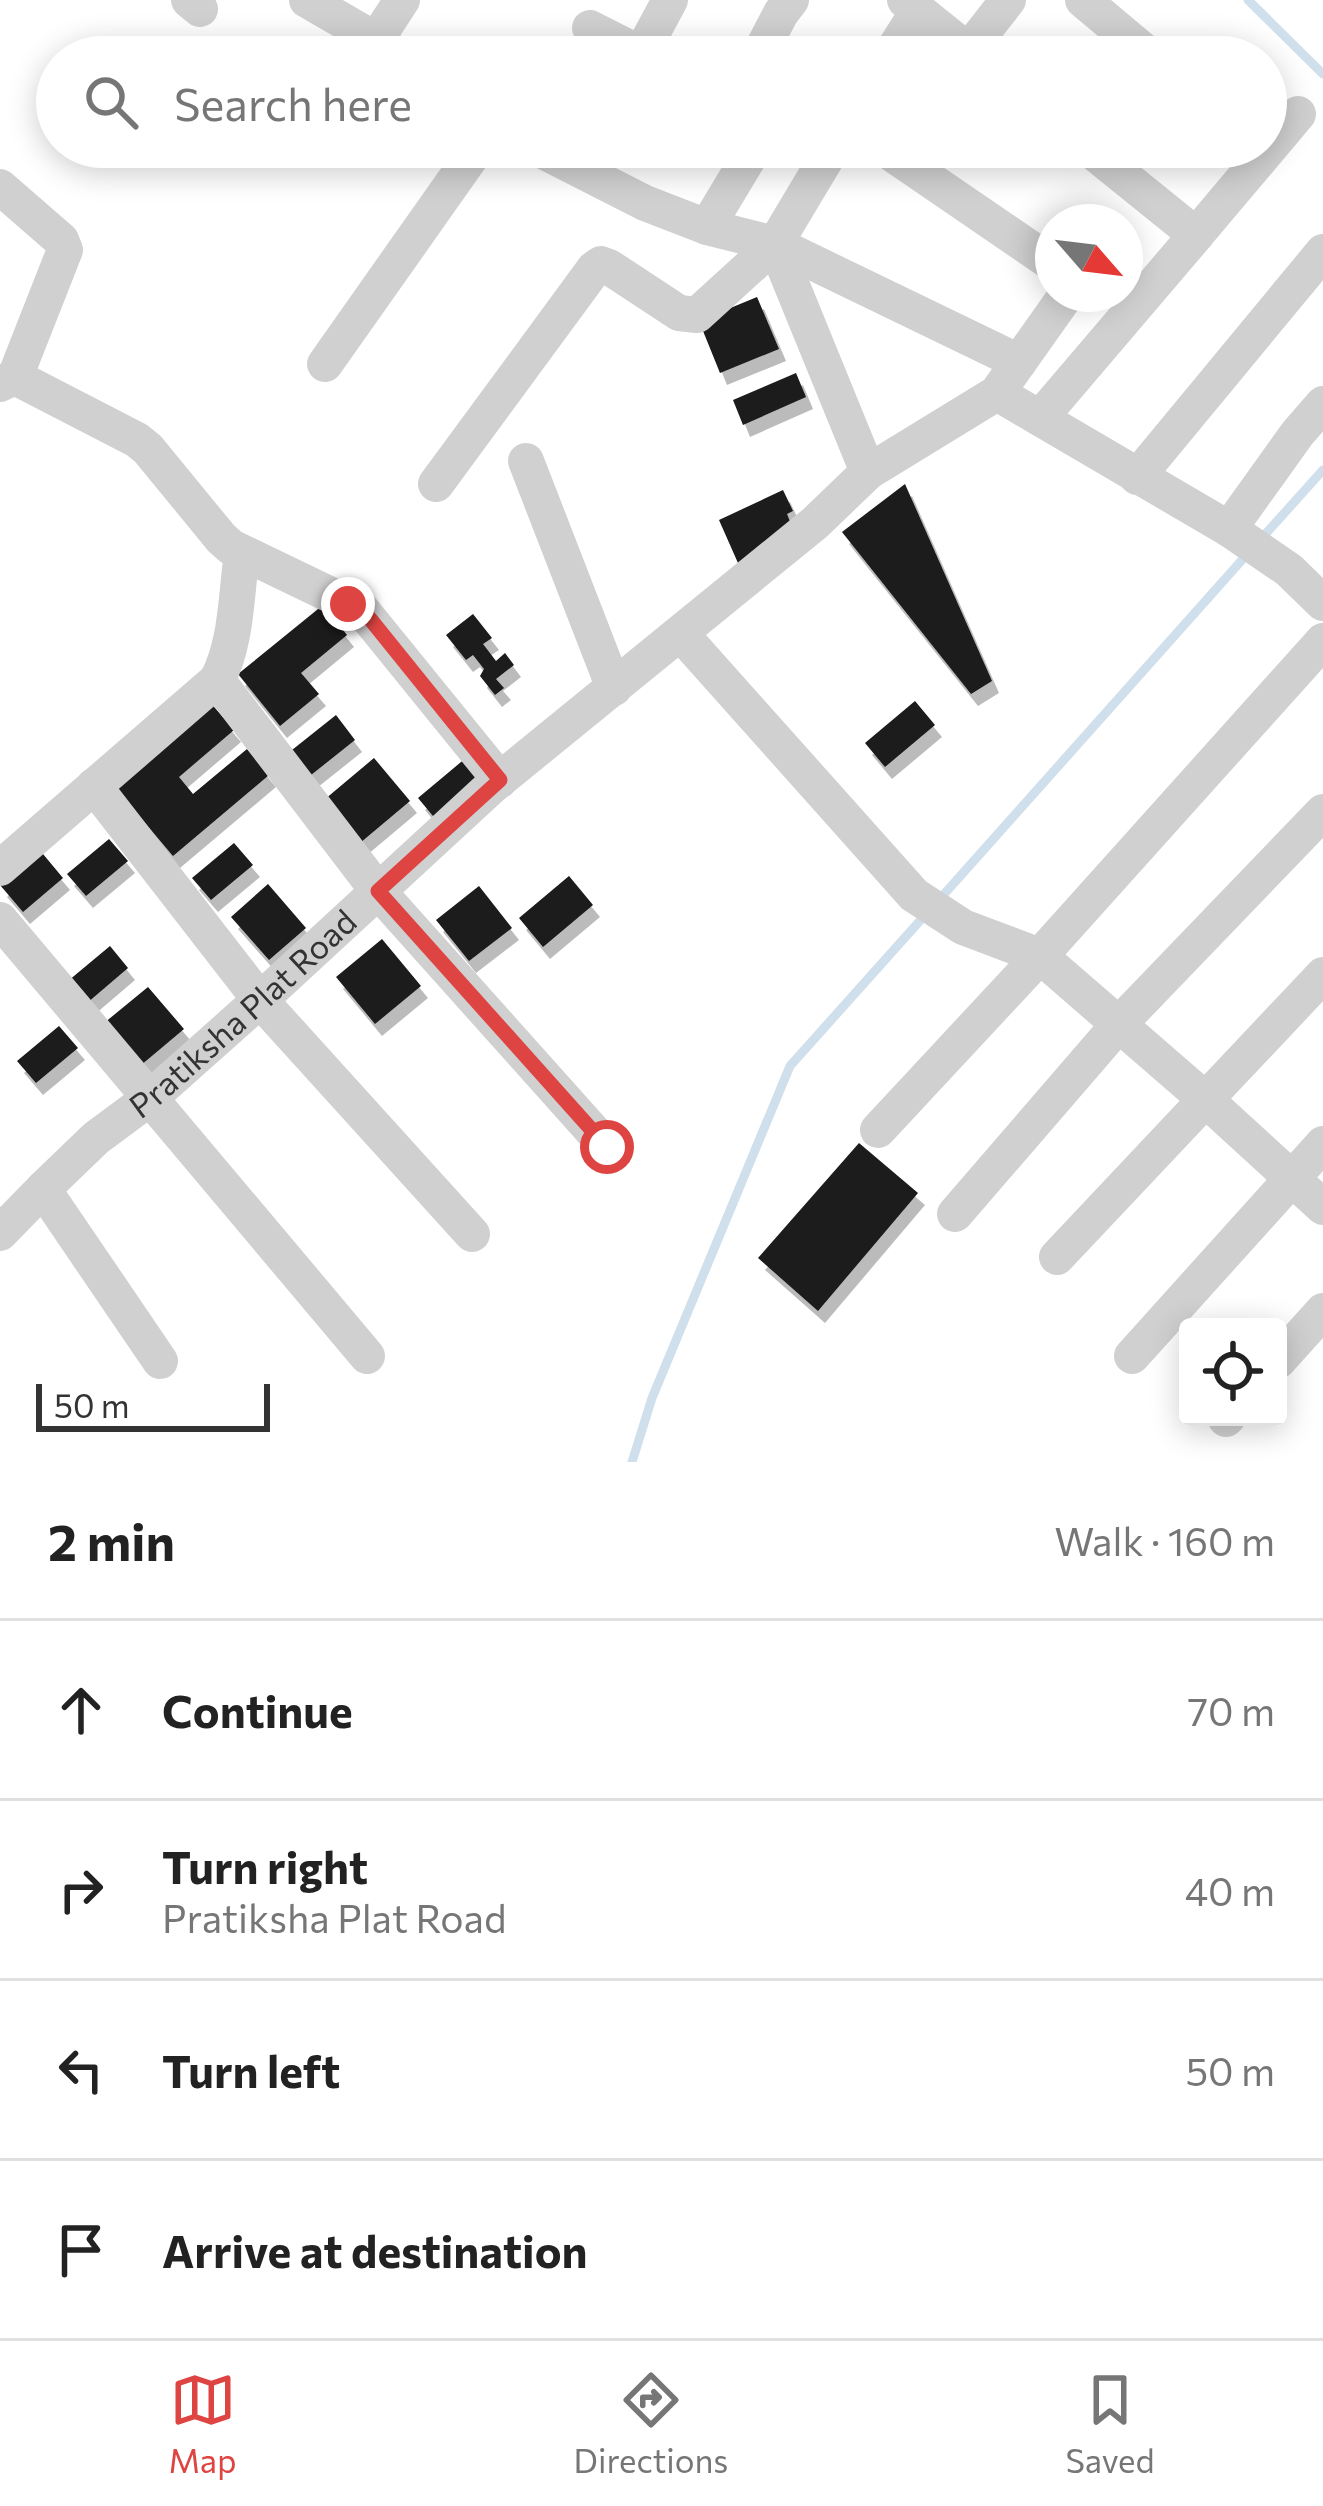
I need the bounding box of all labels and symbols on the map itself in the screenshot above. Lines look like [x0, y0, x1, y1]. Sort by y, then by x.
north arrow [1035, 204, 1143, 312]
route end [321, 577, 375, 631]
street label: Pratiksha Plat Road [120, 900, 364, 1126]
route start [580, 1120, 634, 1174]
scale bar [36, 1378, 270, 1431]

